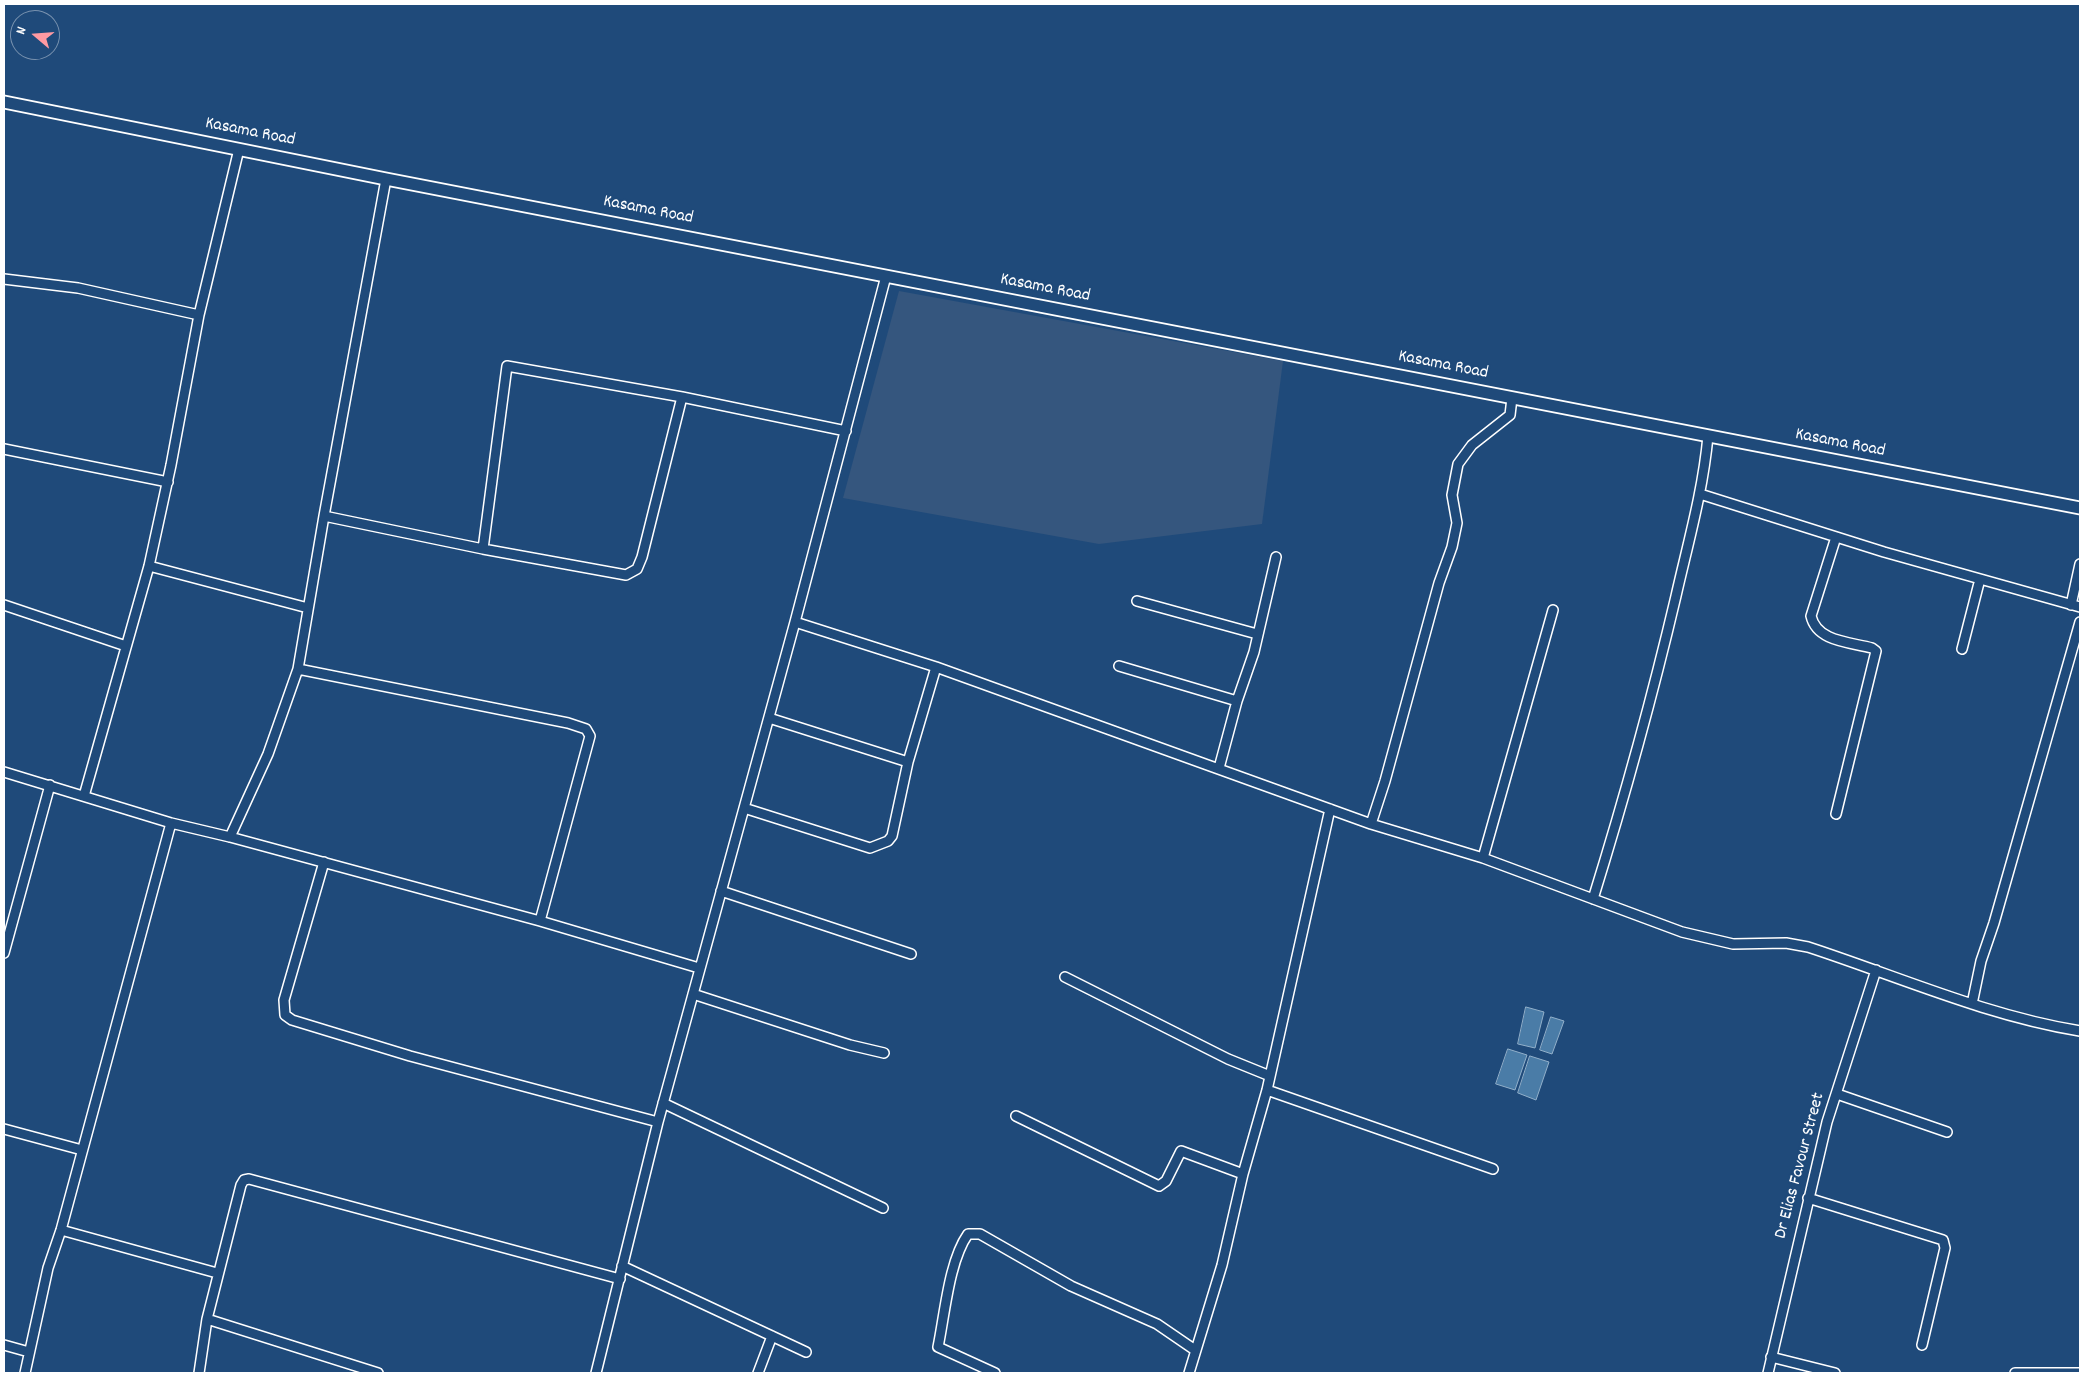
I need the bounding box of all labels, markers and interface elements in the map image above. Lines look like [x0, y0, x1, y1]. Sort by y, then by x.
north arrow [10, 10, 60, 60]
text: N [11, 24, 32, 37]
street label: Kasama Road [203, 114, 297, 152]
street label: Kasama Road [601, 192, 695, 230]
street label: Kasama Road [998, 270, 1092, 308]
street label: Kasama Road [1396, 347, 1490, 385]
street label: Kasama Road [1793, 425, 1887, 463]
street label: Dr Elias Favour Street [1771, 1091, 1831, 1241]

